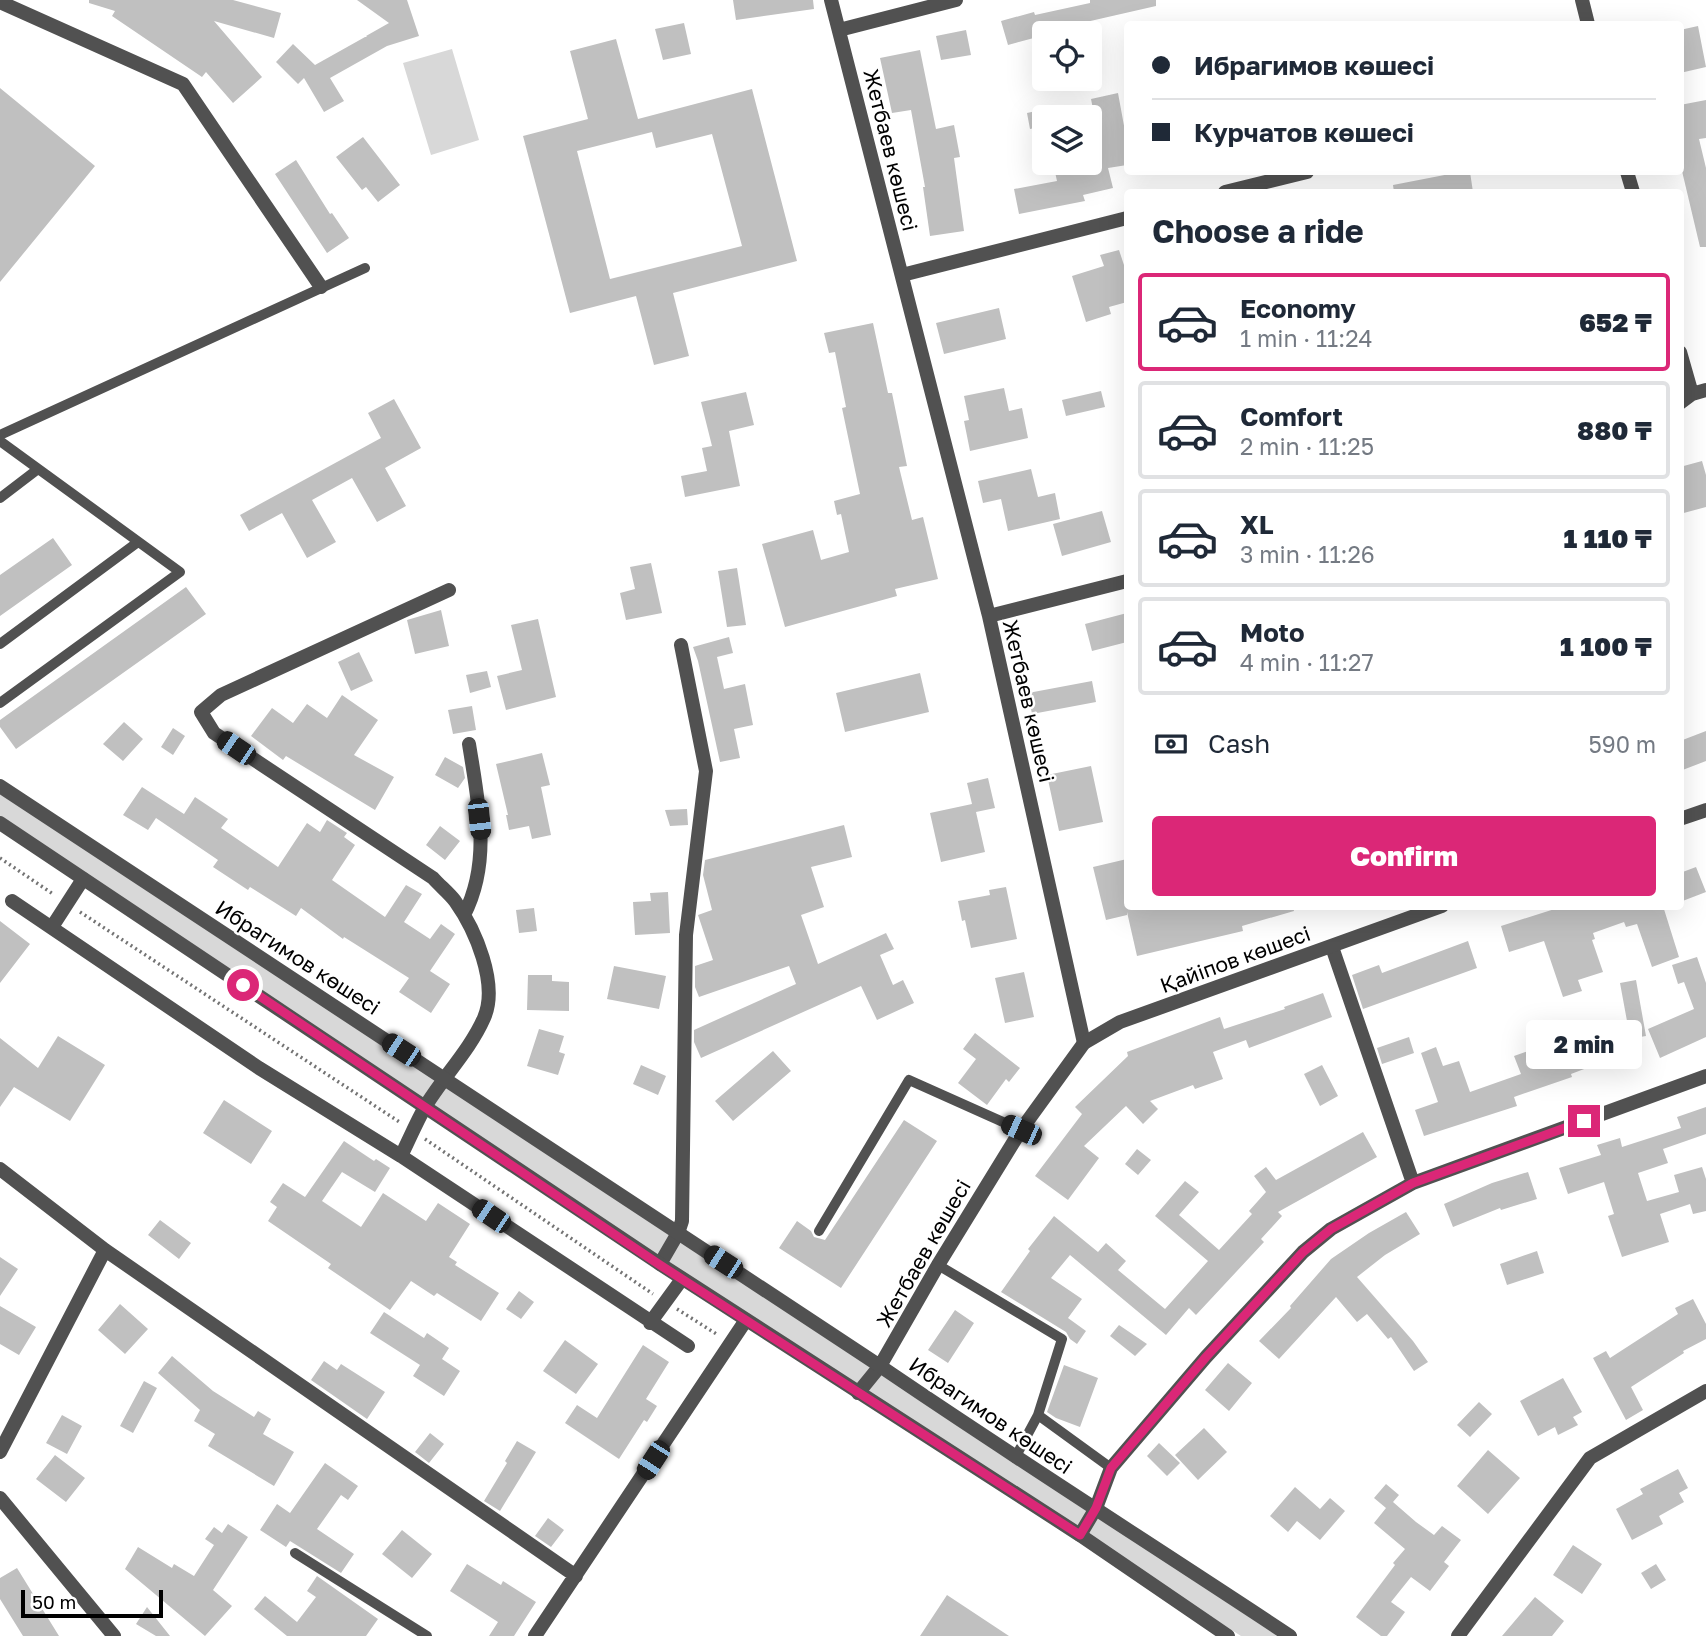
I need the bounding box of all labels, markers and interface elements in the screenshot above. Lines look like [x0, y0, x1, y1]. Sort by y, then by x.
map controls [1032, 21, 1102, 175]
button: locate [1032, 21, 1102, 91]
text: Ибрагимов көшесі [1194, 50, 1434, 81]
street label: Жетбаев көшесі [858, 66, 924, 234]
button: layers [1032, 105, 1102, 175]
text: Курчатов көшесі [1194, 117, 1414, 148]
text: Choose a ride [1152, 212, 1364, 250]
icon: car [1156, 291, 1219, 354]
text: Economy [1240, 293, 1356, 324]
text: 652 ₸ [1579, 307, 1652, 338]
text: 1 min · 11:24 [1240, 324, 1373, 352]
icon: car [1156, 399, 1219, 462]
text: Comfort [1240, 401, 1343, 432]
text: 880 ₸ [1577, 415, 1652, 446]
text: 2 min · 11:25 [1240, 432, 1374, 460]
icon: car [1156, 507, 1219, 570]
text: XL [1240, 509, 1274, 540]
text: 1 110 ₸ [1563, 523, 1652, 554]
text: 3 min · 11:26 [1240, 540, 1375, 568]
icon: car [1156, 615, 1219, 678]
street label: Жетбаев көшесі [998, 617, 1060, 785]
text: Moto [1240, 617, 1305, 648]
text: 1 100 ₸ [1560, 631, 1652, 662]
text: 4 min · 11:27 [1240, 648, 1374, 676]
icon: cash [1152, 725, 1190, 763]
car [213, 728, 260, 768]
text: Cash [1208, 728, 1270, 759]
text: 590 m [1588, 730, 1656, 758]
car [467, 797, 492, 841]
button: Confirm [1152, 816, 1656, 896]
street label: Ибрагимов көшесі [211, 894, 385, 1020]
street label: Қайіпов көшесі [1156, 920, 1314, 998]
route start [227, 969, 259, 1001]
callout: 2 min [1526, 1020, 1642, 1068]
car [378, 1030, 425, 1070]
text: 2 min [1554, 1030, 1614, 1058]
route end [1568, 1105, 1600, 1137]
car [998, 1112, 1045, 1148]
street label: Жетбаев көшесі [870, 1175, 976, 1331]
car [468, 1196, 515, 1236]
car [700, 1242, 747, 1282]
street label: Ибрагимов көшесі [905, 1351, 1077, 1479]
car [633, 1437, 674, 1483]
scale bar [21, 1587, 163, 1619]
text: 50 m [32, 1590, 76, 1613]

